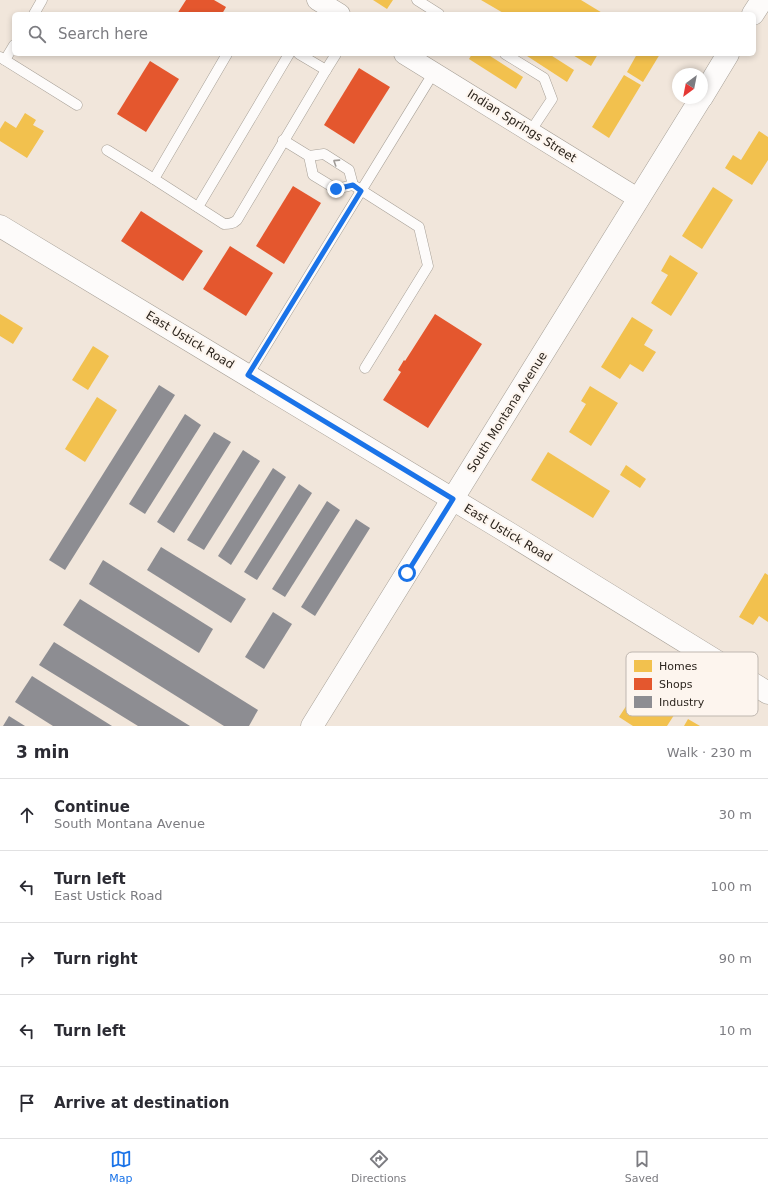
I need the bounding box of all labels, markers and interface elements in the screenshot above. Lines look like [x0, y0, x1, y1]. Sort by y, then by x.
search box [12, 12, 756, 56]
icon: search [26, 23, 48, 45]
text: Search here [58, 25, 148, 43]
north arrow [672, 68, 708, 104]
street label: Indian Springs Street [465, 87, 579, 166]
one-way arrow [333, 159, 340, 167]
route end [327, 180, 345, 198]
street label: East Ustick Road [143, 308, 237, 372]
street label: South Montana Avenue [464, 349, 550, 475]
street label: East Ustick Road [461, 501, 555, 565]
route start [398, 564, 416, 582]
legend [626, 652, 758, 716]
text: Homes [659, 660, 697, 673]
text: Shops [659, 678, 693, 691]
text: Industry [659, 696, 705, 709]
text: 3 min [16, 742, 69, 762]
text: Walk · 230 m [667, 745, 752, 760]
text: Continue [54, 798, 130, 816]
icon: ahead [16, 804, 38, 826]
text: 30 m [719, 807, 752, 822]
text: South Montana Avenue [54, 816, 205, 831]
text: Turn left [54, 870, 126, 888]
icon: left [16, 876, 38, 898]
text: 100 m [710, 879, 752, 894]
text: East Ustick Road [54, 888, 163, 903]
icon: right [16, 948, 38, 970]
text: Turn right [54, 950, 138, 968]
text: 90 m [719, 951, 752, 966]
icon: left [16, 1020, 38, 1042]
text: Turn left [54, 1022, 126, 1040]
text: 10 m [719, 1023, 752, 1038]
icon: arrive [16, 1092, 38, 1114]
text: Arrive at destination [54, 1094, 229, 1112]
tab: Map [109, 1148, 132, 1185]
tab: Directions [351, 1148, 406, 1185]
tab: Saved [625, 1148, 659, 1185]

